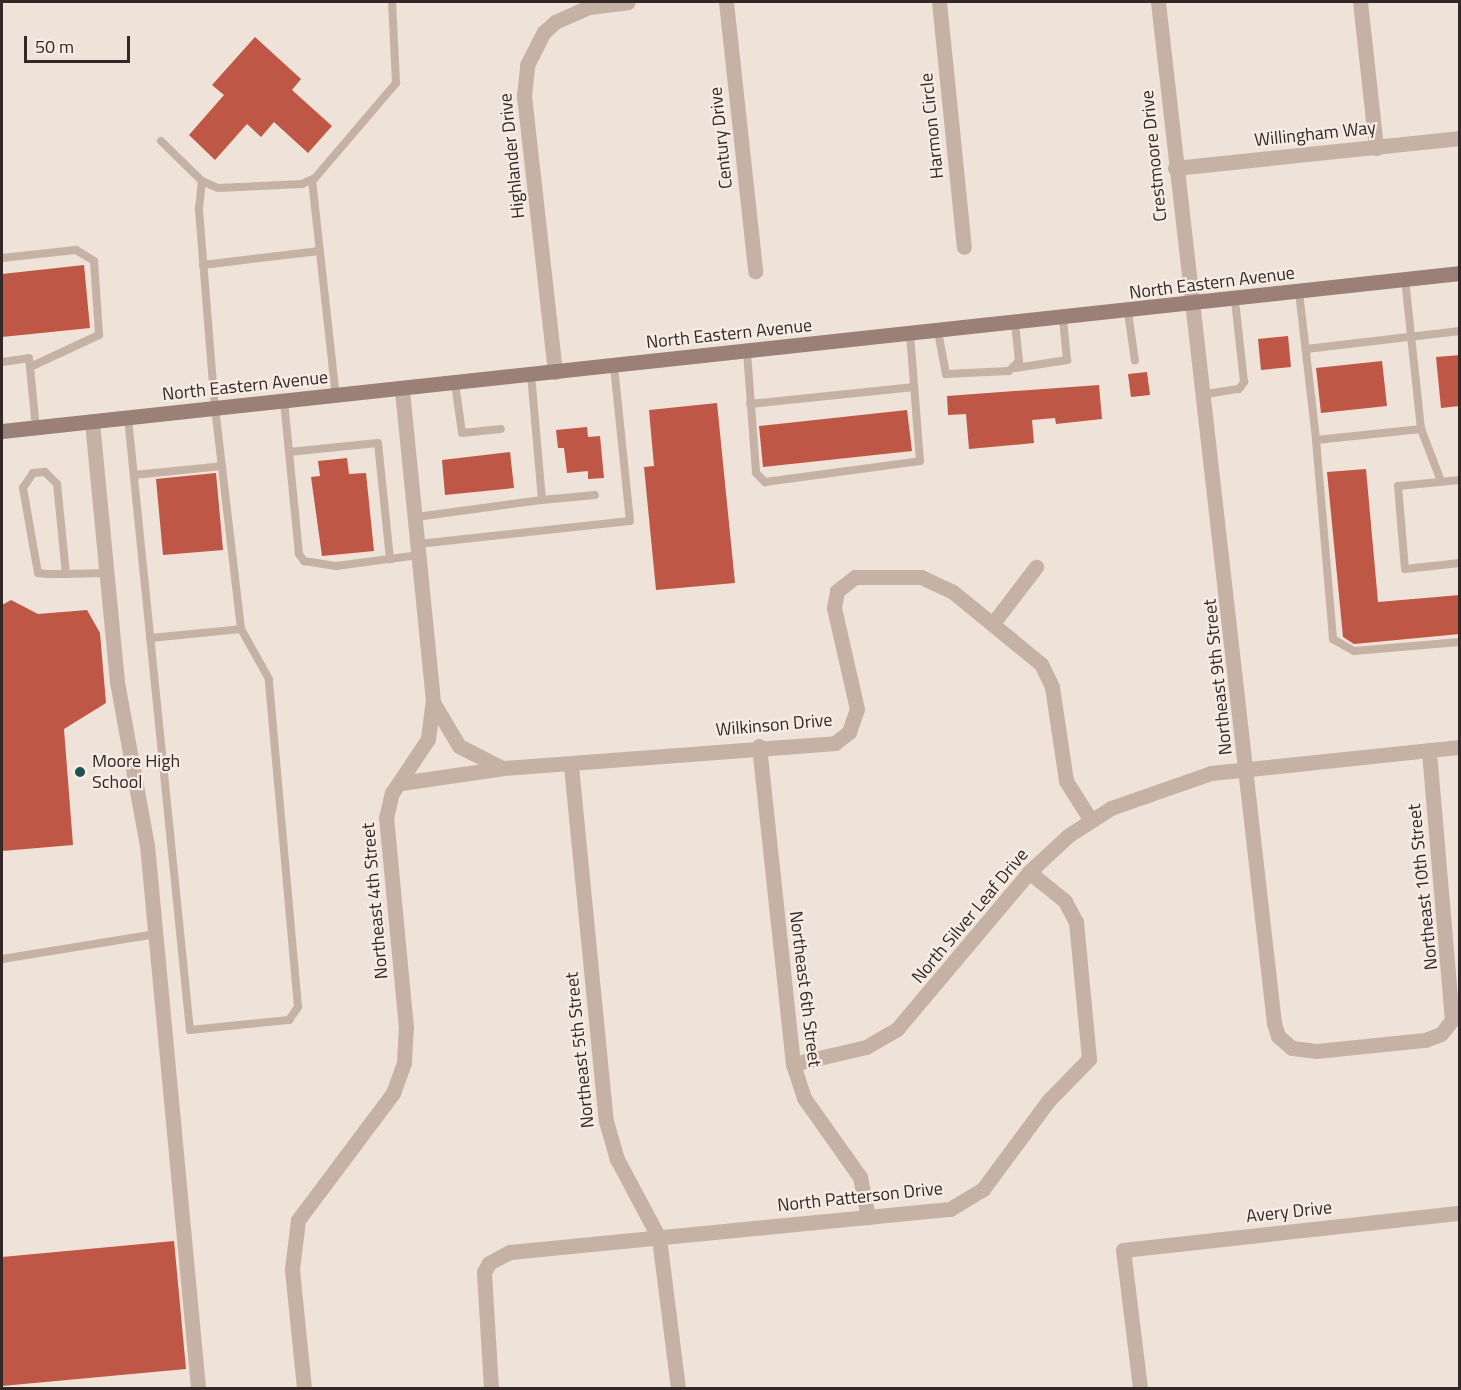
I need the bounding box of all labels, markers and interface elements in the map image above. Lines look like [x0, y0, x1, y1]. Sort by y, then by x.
scale bar [27, 24, 134, 62]
text: 50 m [35, 33, 74, 60]
street label: Harmon Circle [916, 72, 948, 180]
street label: Century Drive [705, 86, 737, 190]
street label: Crestmoore Drive [1136, 89, 1172, 223]
street label: Highlander Drive [495, 92, 529, 220]
street label: Willingham Way [1253, 117, 1377, 151]
street label: North Eastern Avenue [1128, 262, 1296, 304]
street label: North Eastern Avenue [645, 315, 813, 353]
street label: North Eastern Avenue [161, 367, 329, 405]
street label: Northeast 9th Street [1199, 598, 1237, 756]
street label: Wilkinson Drive [715, 709, 833, 741]
place label: Moore High School [92, 751, 180, 794]
marker: Moore High School [73, 765, 87, 779]
street label: Northeast 10th Street [1404, 803, 1442, 971]
street label: Northeast 4th Street [357, 822, 393, 980]
street label: North Silver Leaf Drive [907, 844, 1033, 988]
street label: Northeast 6th Street [785, 910, 825, 1068]
street label: Northeast 5th Street [561, 971, 599, 1129]
street label: North Patterson Drive [776, 1178, 944, 1216]
street label: Avery Drive [1245, 1197, 1333, 1227]

